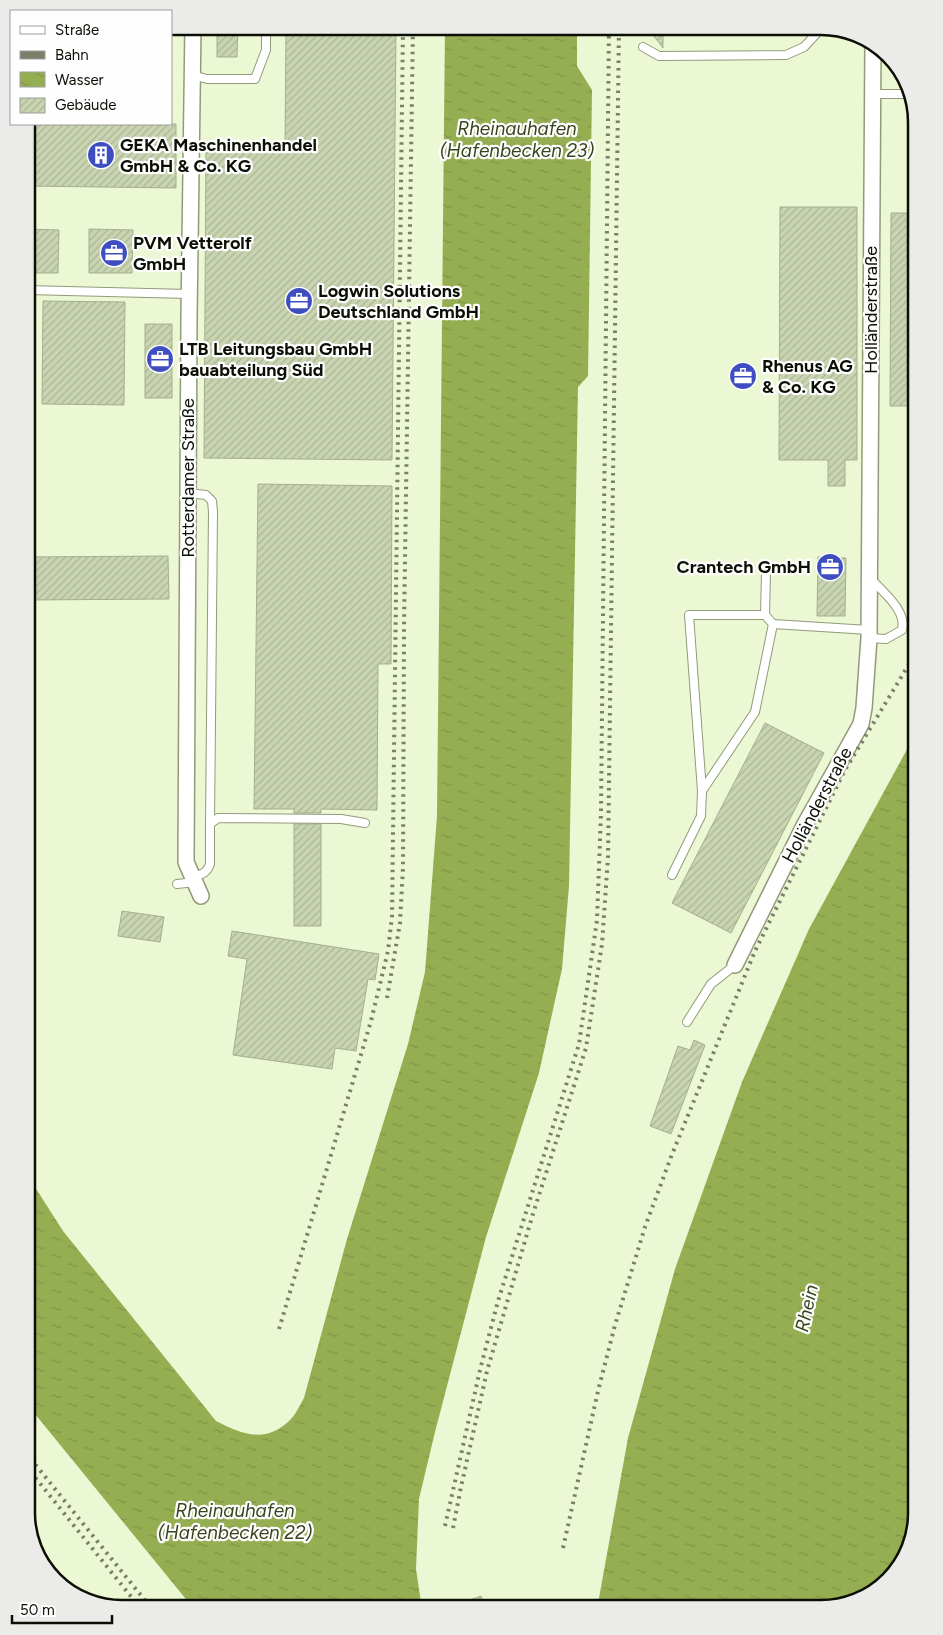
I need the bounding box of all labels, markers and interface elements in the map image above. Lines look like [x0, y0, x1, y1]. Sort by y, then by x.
legend [10, 10, 172, 125]
text: Straße [55, 21, 99, 39]
text: Bahn [55, 46, 89, 64]
text: Wasser [55, 71, 104, 89]
text: Gebäude [55, 96, 116, 114]
water label: Rheinauhafen (Hafenbecken 23) [440, 117, 594, 162]
place label: GEKA Maschinenhandel GmbH & Co. KG [120, 134, 317, 177]
building icon: GEKA Maschinenhandel GmbH & Co. KG [86, 140, 116, 170]
place label: PVM Vetterolf GmbH [133, 232, 253, 275]
office icon: PVM Vetterolf GmbH [99, 238, 129, 268]
street label: Holländerstraße [860, 246, 882, 374]
place label: Logwin Solutions Deutschland GmbH [318, 280, 479, 323]
office icon: Logwin Solutions Deutschland GmbH [284, 286, 314, 316]
place label: LTB Leitungsbau GmbH bauabteilung Süd [179, 338, 372, 381]
office icon: LTB Leitungsbau GmbH bauabteilung Süd [145, 344, 175, 374]
place label: Rhenus AG & Co. KG [762, 355, 853, 398]
office icon: Rhenus AG & Co. KG [728, 361, 758, 391]
street label: Rotterdamer Straße [177, 398, 199, 558]
office icon: Crantech GmbH [815, 552, 845, 582]
place label: Crantech GmbH [677, 556, 811, 578]
street label: Holländerstraße [777, 743, 857, 867]
water label: Rhein [790, 1282, 823, 1334]
water label: Rheinauhafen (Hafenbecken 22) [158, 1499, 313, 1544]
scale bar [12, 1592, 112, 1624]
text: 50 m [20, 1601, 55, 1619]

